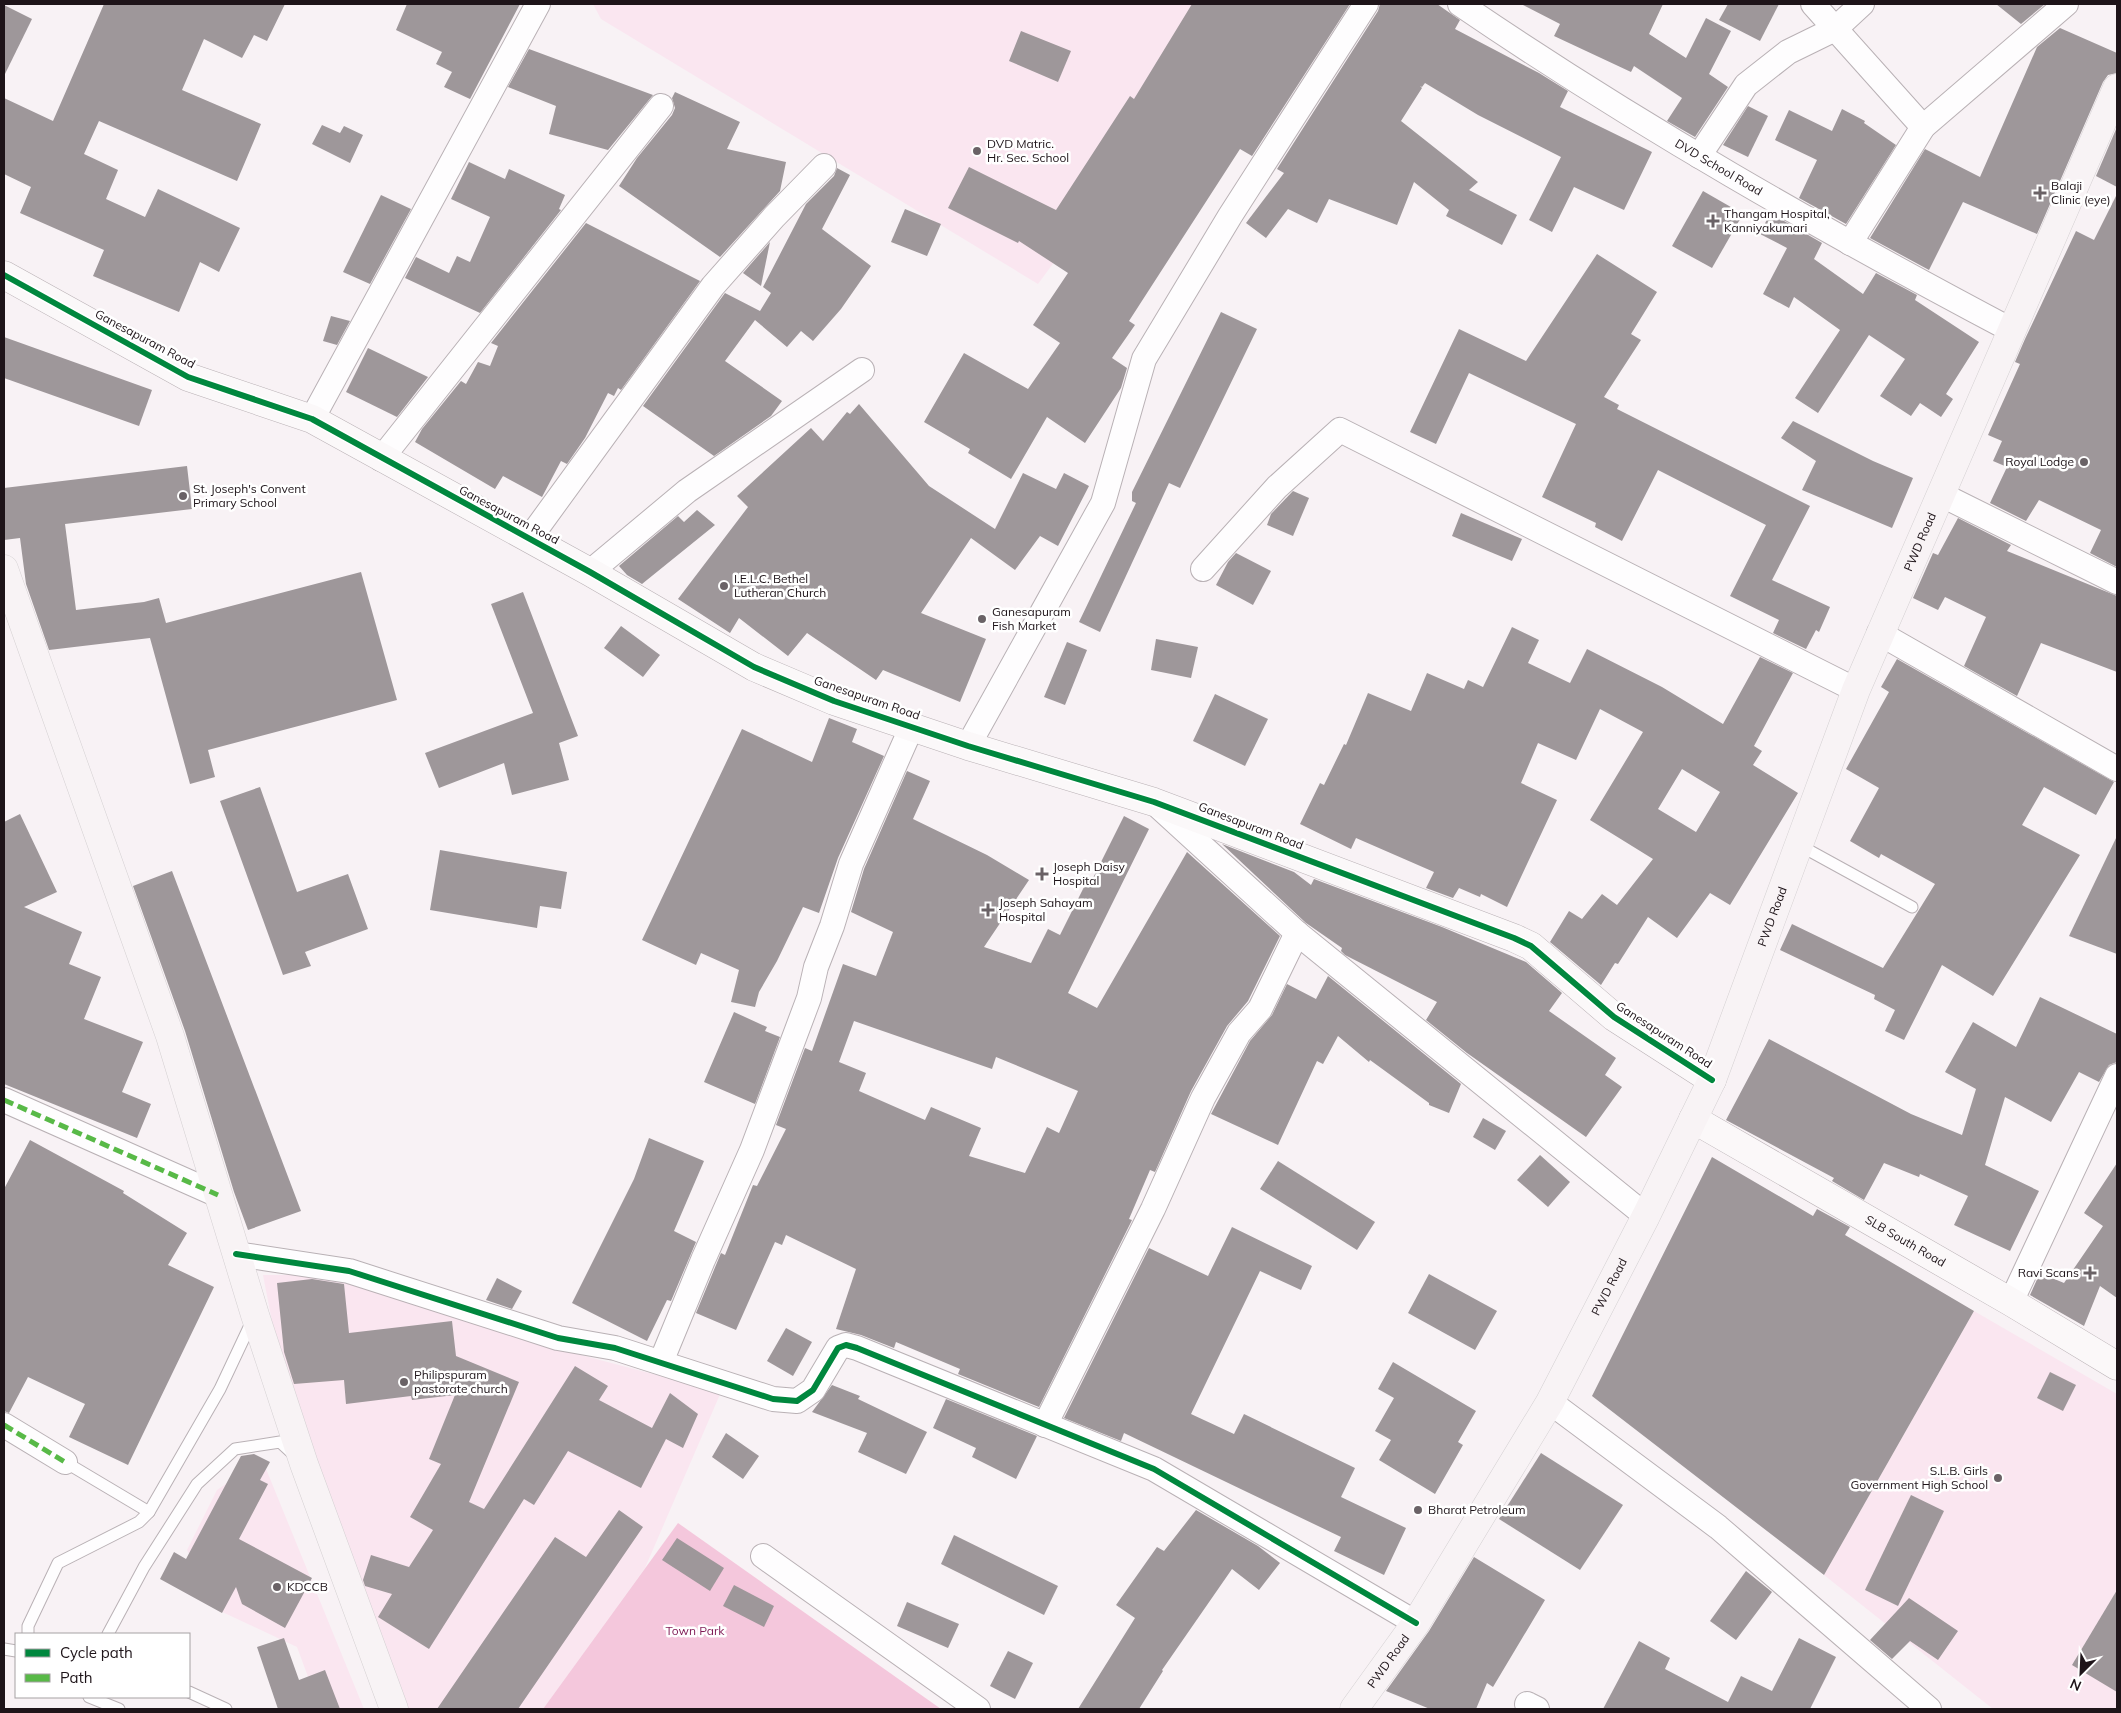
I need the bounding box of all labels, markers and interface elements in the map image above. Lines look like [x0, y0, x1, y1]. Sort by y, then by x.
street label: DVD School Road [1672, 135, 1765, 198]
place label: DVD Matric. Hr. Sec. School [987, 136, 1069, 165]
marker: DVD Matric. Hr. Sec. School [971, 145, 983, 157]
place label: Balaji Clinic (eye) [2051, 178, 2111, 207]
marker: Balaji Clinic (eye) [2033, 186, 2047, 200]
place label: Thangam Hospital, Kanniyakumari [1724, 206, 1830, 235]
marker: Thangam Hospital, Kanniyakumari [1706, 214, 1720, 228]
street label: Ganesapuram Road [93, 306, 198, 371]
place label: Royal Lodge [2005, 454, 2074, 469]
marker: Royal Lodge [2078, 456, 2090, 468]
place label: St. Joseph's Convent Primary School [193, 481, 306, 510]
street label: Ganesapuram Road [457, 482, 562, 547]
marker: St. Joseph's Convent Primary School [177, 490, 189, 502]
street label: PWD Road [1900, 510, 1939, 574]
place label: I.E.L.C. Bethel Lutheran Church [734, 571, 826, 600]
marker: I.E.L.C. Bethel Lutheran Church [718, 580, 730, 592]
place label: Ganesapuram Fish Market [992, 604, 1071, 633]
marker: Ganesapuram Fish Market [976, 613, 988, 625]
street label: Ganesapuram Road [812, 672, 922, 723]
street label: Ganesapuram Road [1196, 799, 1306, 852]
place label: Joseph Daisy Hospital [1053, 859, 1125, 888]
marker: Joseph Daisy Hospital [1035, 867, 1049, 881]
street label: PWD Road [1754, 885, 1790, 949]
place label: Joseph Sahayam Hospital [999, 895, 1092, 924]
marker: Joseph Sahayam Hospital [981, 903, 995, 917]
street label: Ganesapuram Road [1613, 998, 1715, 1071]
street label: SLB South Road [1863, 1212, 1949, 1270]
street label: PWD Road [1588, 1255, 1630, 1318]
place label: Ravi Scans [2018, 1265, 2079, 1280]
marker: Ravi Scans [2083, 1266, 2097, 1280]
place label: Philipspuram pastorate church [414, 1367, 508, 1396]
marker: Philipspuram pastorate church [398, 1376, 410, 1388]
place label: S.L.B. Girls Government High School [1850, 1463, 1988, 1492]
marker: S.L.B. Girls Government High School [1992, 1472, 2004, 1484]
place label: Bharat Petroleum [1428, 1502, 1525, 1517]
marker: Bharat Petroleum [1412, 1504, 1424, 1516]
place label: KDCCB [287, 1579, 328, 1594]
marker: KDCCB [271, 1581, 283, 1593]
park label: Town Park [666, 1623, 725, 1638]
street label: PWD Road [1364, 1631, 1413, 1691]
legend [15, 1633, 190, 1698]
text: Cycle path [60, 1643, 133, 1662]
north arrow [2056, 1648, 2106, 1698]
text: Path [60, 1668, 92, 1687]
text: N [2067, 1675, 2084, 1695]

